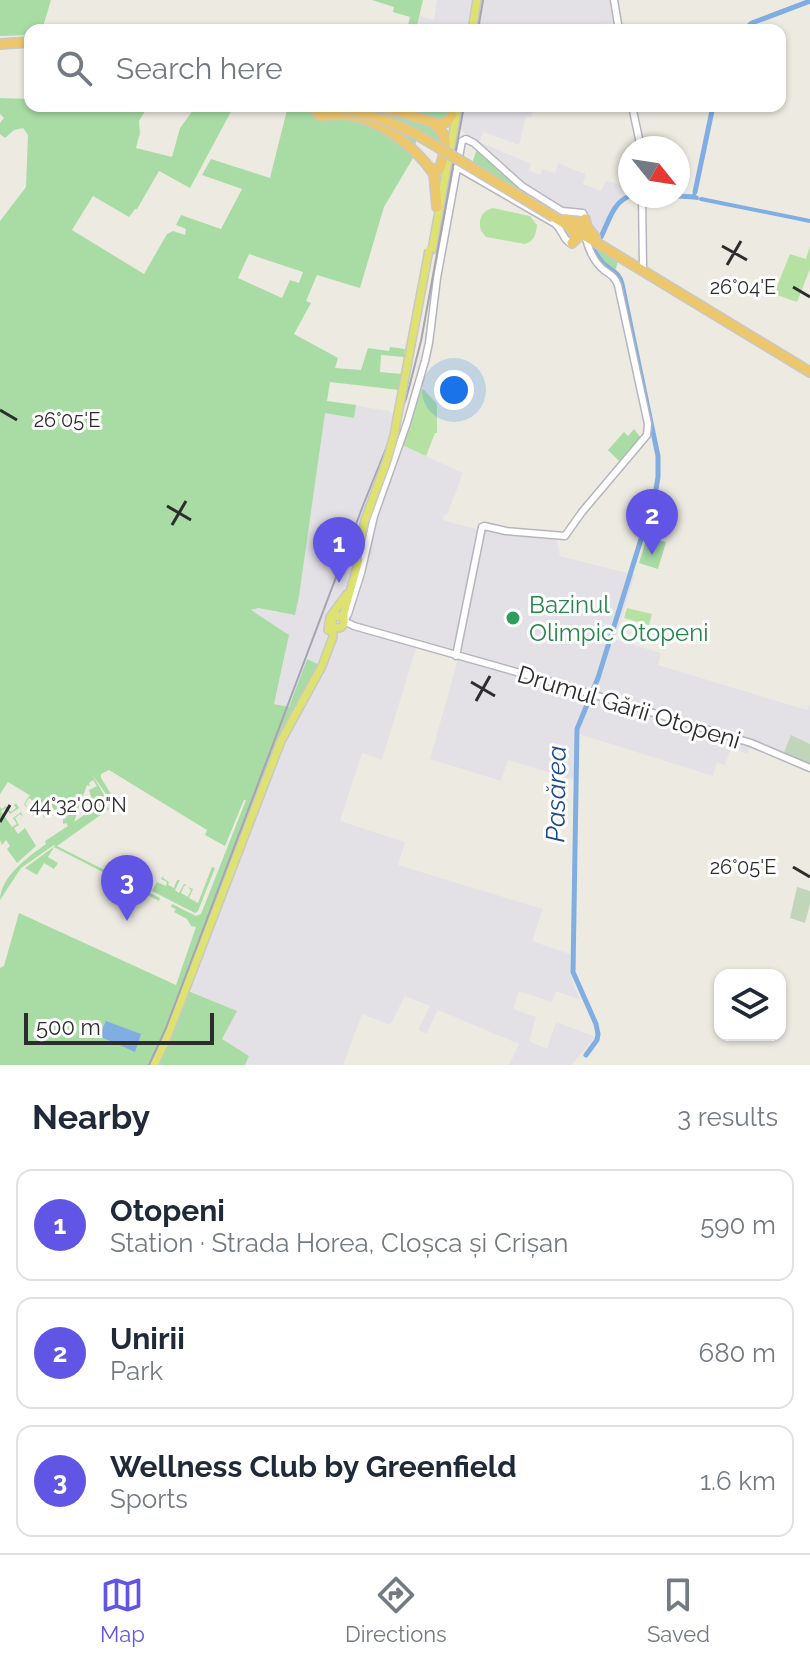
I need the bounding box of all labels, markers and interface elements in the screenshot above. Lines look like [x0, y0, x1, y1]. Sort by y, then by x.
search box [24, 24, 786, 112]
icon: search [52, 46, 96, 90]
text: Search here [116, 51, 283, 86]
north arrow [618, 136, 690, 208]
text: 26°04'E [710, 275, 776, 299]
your location [434, 370, 474, 410]
text: 26°05'E [34, 408, 100, 432]
pin: 2 [626, 489, 678, 555]
pin: 1 [313, 517, 365, 583]
place label: Bazinul Olimpic Otopeni [529, 590, 708, 647]
marker: Bazinul Olimpic Otopeni [504, 609, 522, 627]
street label: Drumul Gării Otopeni [514, 659, 744, 755]
water label: Pasărea [540, 745, 572, 843]
text: 44°32'00"N [29, 793, 127, 817]
pin: 3 [101, 855, 153, 921]
text: 26°05'E [710, 855, 776, 879]
map controls [714, 969, 786, 1041]
button: layers [714, 969, 786, 1041]
scale bar [24, 1009, 214, 1045]
text: 500 m [36, 1014, 101, 1040]
text: Nearby [32, 1097, 150, 1137]
text: 3 results [677, 1102, 778, 1132]
text: Otopeni [110, 1193, 225, 1228]
text: 1 [54, 1210, 66, 1240]
text: 590 m [700, 1210, 776, 1240]
text: Station · Strada Horea, Cloșca și Crișan [110, 1228, 568, 1258]
text: Unirii [110, 1321, 185, 1356]
text: 2 [53, 1338, 67, 1368]
text: 680 m [698, 1338, 776, 1368]
text: Park [110, 1356, 163, 1386]
text: Wellness Club by Greenfield [110, 1449, 517, 1484]
text: 3 [53, 1466, 67, 1496]
text: 1.6 km [700, 1466, 776, 1496]
text: Sports [110, 1484, 188, 1514]
tab: Map [100, 1573, 145, 1647]
tab: Directions [345, 1573, 447, 1647]
tab: Saved [647, 1573, 710, 1647]

